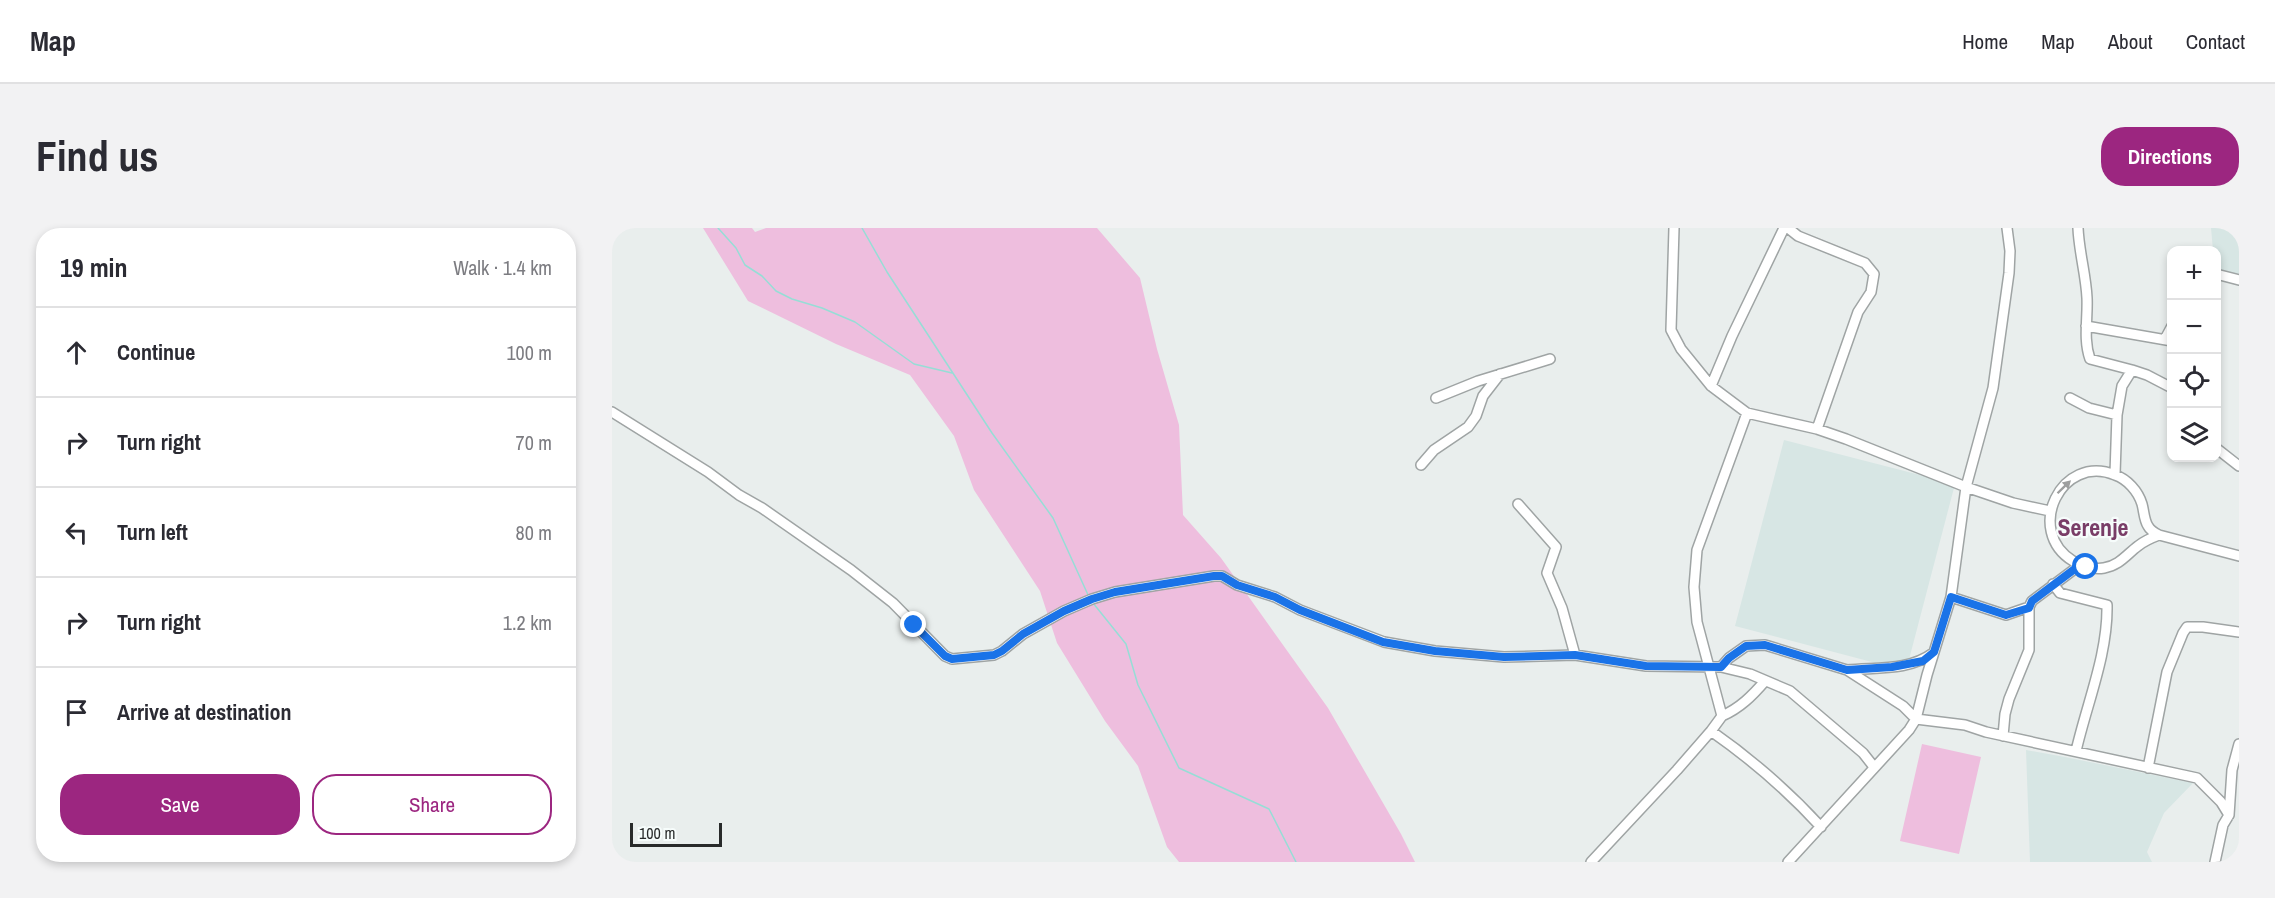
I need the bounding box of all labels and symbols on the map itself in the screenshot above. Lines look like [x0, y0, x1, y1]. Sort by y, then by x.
one-way arrow [2057, 480, 2071, 494]
district label: Serenje [2057, 511, 2129, 543]
route start [2072, 553, 2098, 579]
route end [900, 611, 926, 637]
scale bar [630, 820, 722, 848]

